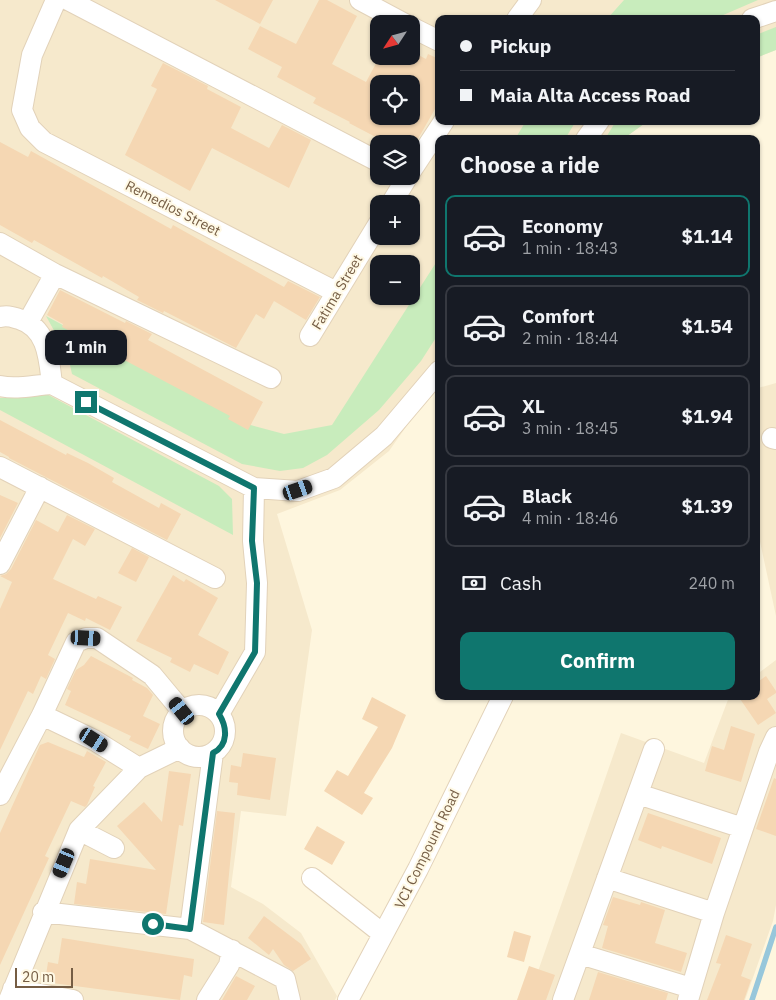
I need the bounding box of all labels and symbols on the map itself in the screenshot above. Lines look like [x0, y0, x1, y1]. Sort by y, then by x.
north arrow [370, 15, 420, 65]
street label: Remedios Street [122, 176, 224, 240]
street label: Fatima Street [308, 251, 367, 333]
callout: 1 min [45, 330, 127, 364]
route end [75, 391, 97, 413]
car [281, 478, 314, 502]
car [70, 630, 101, 646]
car [166, 695, 197, 727]
car [77, 726, 110, 754]
street label: VCI Compound Road [390, 787, 464, 911]
car [51, 846, 76, 880]
route start [142, 913, 164, 935]
scale bar [15, 965, 72, 988]

